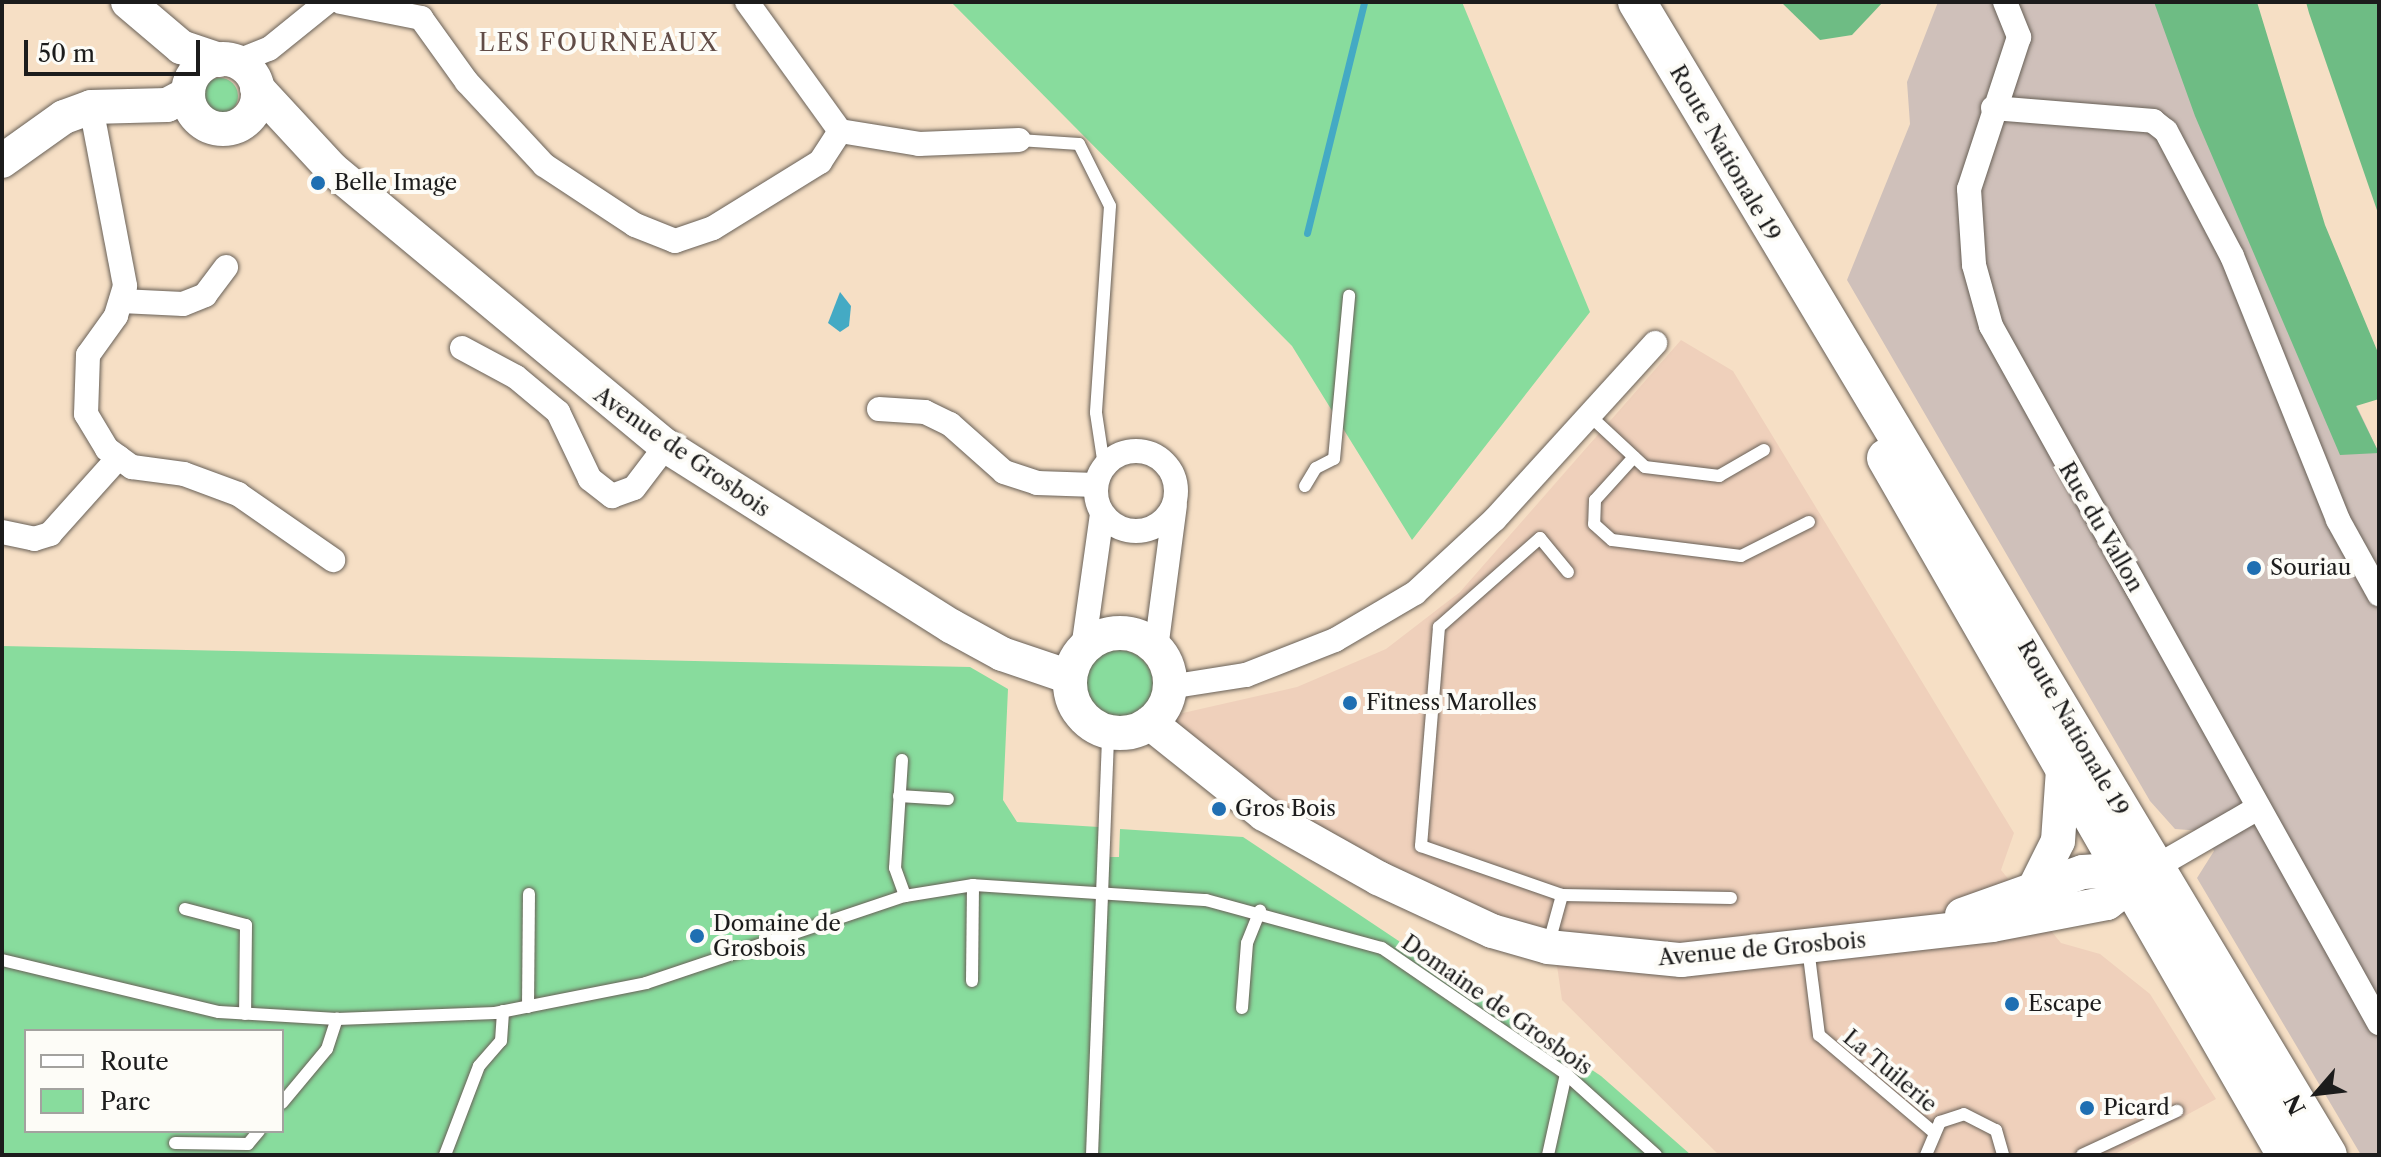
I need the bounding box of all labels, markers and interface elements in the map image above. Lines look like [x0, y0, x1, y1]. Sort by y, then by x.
scale bar [28, 24, 204, 74]
district label: LES FOURNEAUX [479, 29, 719, 57]
text: 50 m [38, 39, 95, 68]
street label: Route Nationale 19 [1664, 61, 1786, 245]
place label: Belle Image [334, 170, 457, 196]
marker: Belle Image [309, 174, 327, 192]
street label: Avenue de Grosbois [589, 381, 775, 523]
street label: Rue du Vallon [2053, 457, 2149, 597]
place label: Souriau [2270, 555, 2351, 581]
marker: Souriau [2245, 559, 2263, 577]
street label: Route Nationale 19 [2012, 636, 2134, 820]
place label: Fitness Marolles [1366, 690, 1537, 716]
marker: Fitness Marolles [1341, 694, 1359, 712]
place label: Gros Bois [1235, 796, 1336, 822]
marker: Gros Bois [1210, 800, 1228, 818]
place label: Domaine de Grosbois [713, 910, 841, 962]
marker: Domaine de Grosbois [688, 927, 706, 945]
street label: Avenue de Grosbois [1657, 927, 1867, 971]
street label: Domaine de Grosbois [1397, 929, 1597, 1081]
place label: Escape [2028, 991, 2102, 1017]
marker: Escape [2003, 995, 2021, 1013]
street label: La Tuilerie [1837, 1024, 1943, 1118]
legend [24, 1029, 284, 1133]
text: Route [100, 1047, 169, 1076]
north arrow [2277, 1053, 2357, 1133]
text: Parc [100, 1087, 151, 1116]
text: N [2279, 1090, 2312, 1119]
place label: Picard [2103, 1095, 2170, 1121]
marker: Picard [2078, 1099, 2096, 1117]

